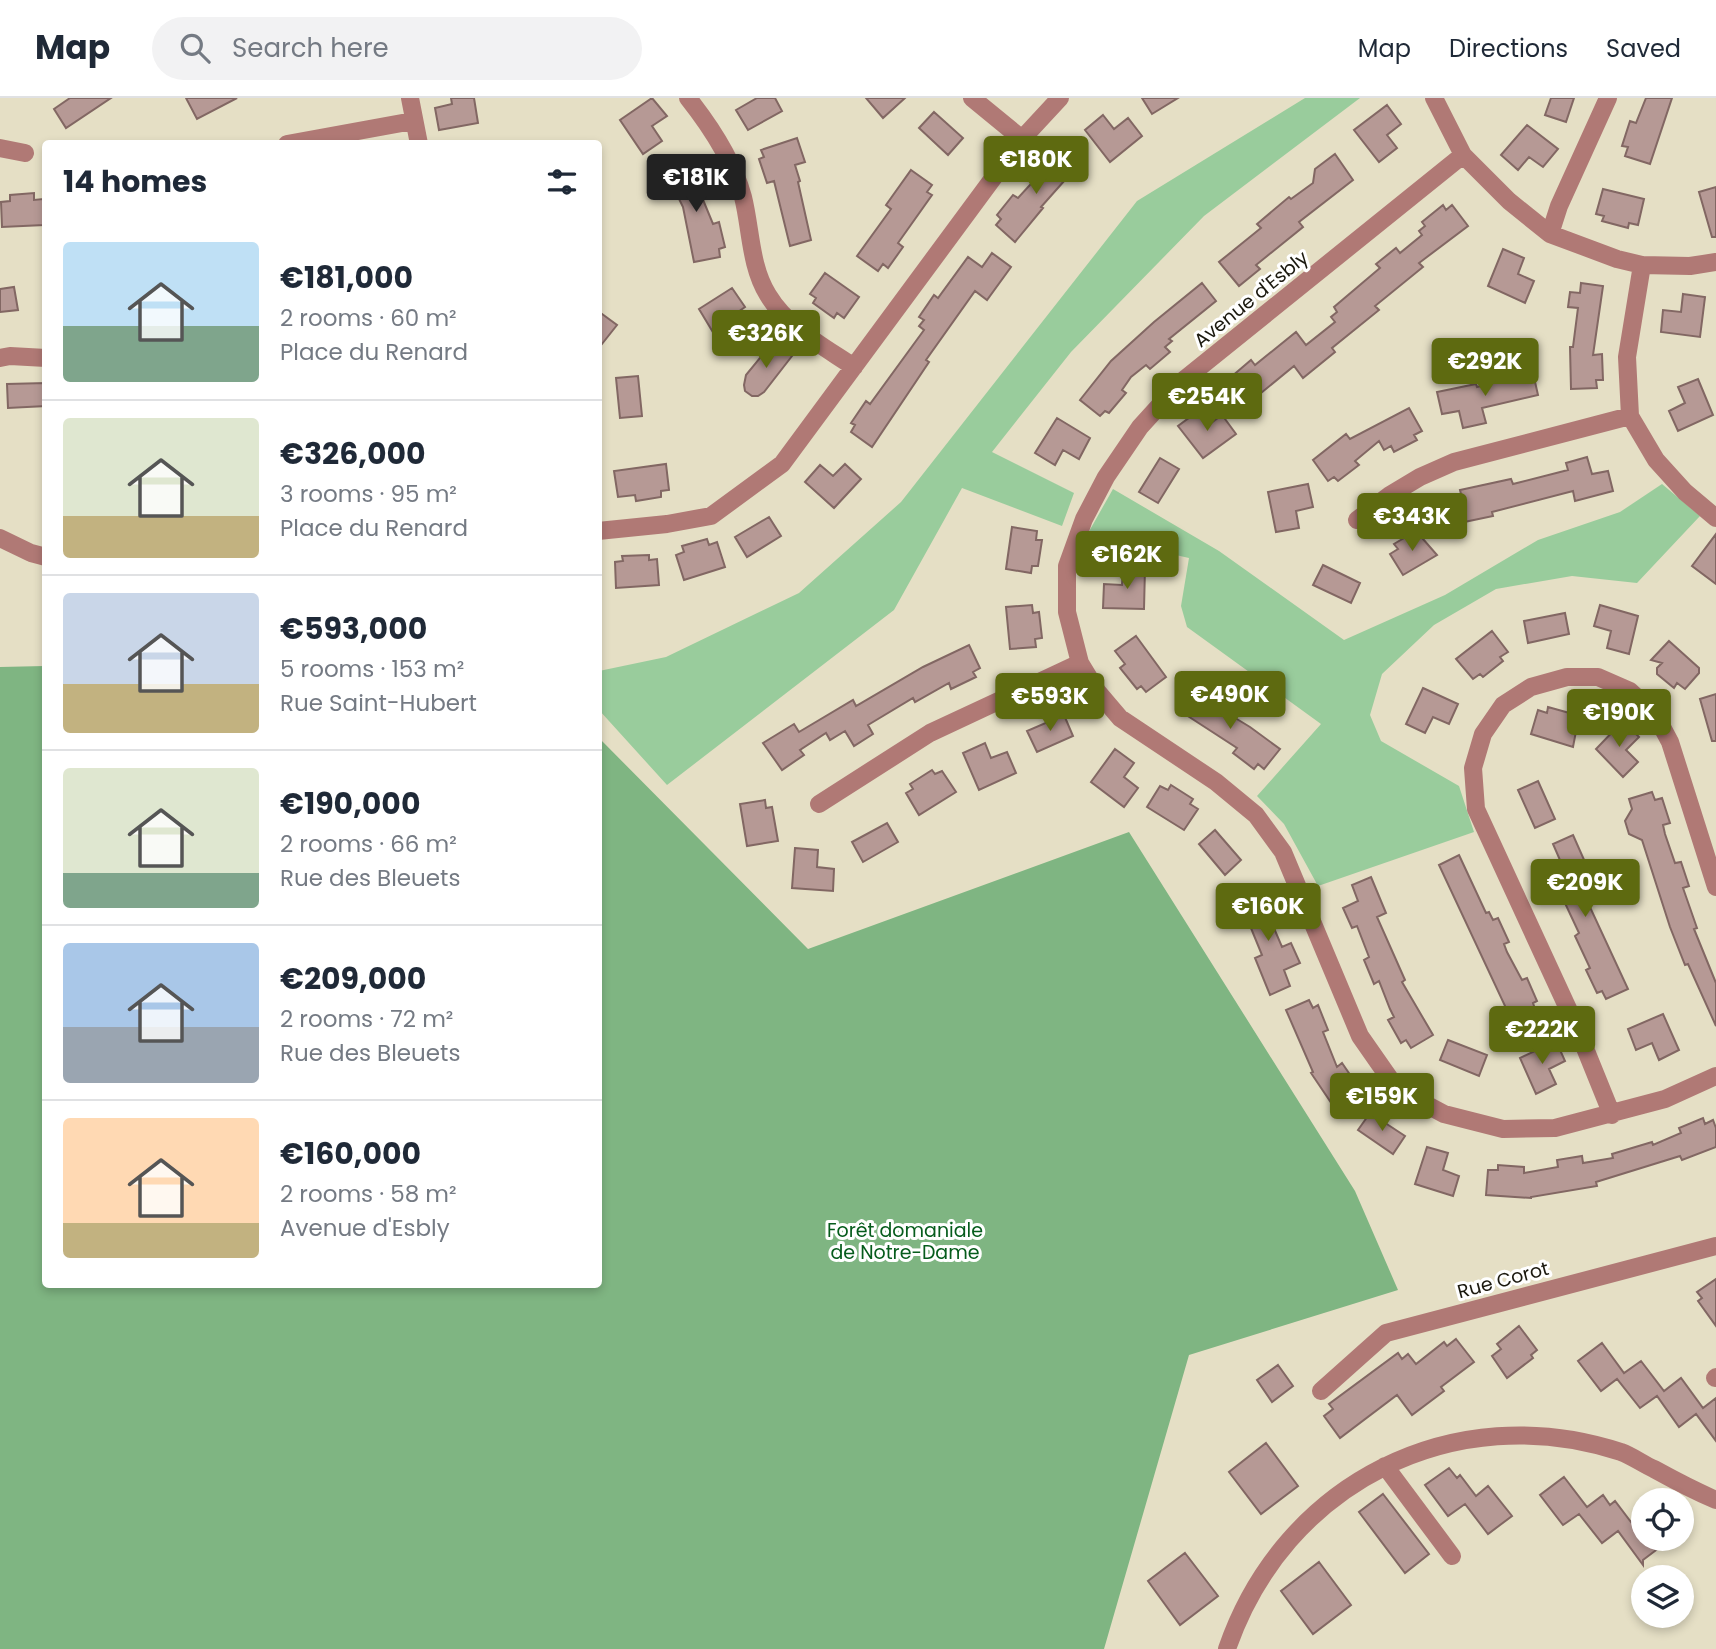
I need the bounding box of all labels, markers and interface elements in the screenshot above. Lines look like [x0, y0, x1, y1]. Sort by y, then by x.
search box [152, 17, 642, 80]
text: Map [35, 24, 110, 71]
icon: search [176, 29, 214, 67]
text: Search here [232, 30, 389, 66]
text: Map [1358, 32, 1411, 65]
text: Directions [1449, 32, 1568, 65]
text: Saved [1606, 32, 1681, 65]
pin: €180K [987, 136, 1085, 196]
text: €180K [1000, 143, 1072, 175]
pin: €181K [647, 155, 745, 214]
text: 14 homes [63, 160, 207, 203]
text: €181K [663, 161, 729, 193]
icon: filters [543, 163, 581, 201]
street label: Avenue d'Esbly [1188, 244, 1314, 354]
text: €181,000 [280, 256, 413, 299]
icon: home [119, 270, 203, 354]
text: 2 rooms · 60 m² [280, 302, 457, 334]
pin: €326K [717, 310, 815, 370]
text: €326K [728, 317, 804, 349]
text: Place du Renard [280, 336, 468, 368]
pin: €292K [1436, 338, 1534, 398]
text: €292K [1448, 345, 1522, 377]
pin: €254K [1158, 374, 1256, 433]
text: €254K [1168, 380, 1246, 412]
text: €326,000 [280, 432, 426, 475]
icon: home [119, 446, 203, 530]
text: 3 rooms · 95 m² [280, 478, 457, 510]
pin: €343K [1363, 494, 1461, 553]
text: €343K [1373, 500, 1451, 532]
text: Place du Renard [280, 512, 468, 544]
pin: €162K [1078, 532, 1176, 591]
text: €162K [1092, 538, 1162, 570]
text: €593,000 [280, 607, 427, 650]
icon: home [119, 621, 203, 705]
text: 5 rooms · 153 m² [280, 653, 464, 685]
pin: €490K [1181, 672, 1279, 731]
pin: €593K [1001, 674, 1099, 733]
text: €490K [1190, 678, 1270, 710]
text: €593K [1011, 680, 1089, 712]
text: Rue Saint-Hubert [280, 687, 477, 719]
pin: €190K [1570, 690, 1668, 749]
text: €190K [1583, 696, 1655, 728]
text: €190,000 [280, 782, 420, 825]
icon: home [119, 796, 203, 880]
text: 2 rooms · 66 m² [280, 828, 457, 860]
pin: €209K [1536, 860, 1634, 919]
text: Rue des Bleuets [280, 862, 460, 894]
text: €209K [1547, 866, 1623, 898]
pin: €160K [1219, 884, 1317, 943]
text: €160K [1232, 890, 1304, 922]
text: €209,000 [280, 957, 426, 1000]
icon: home [119, 971, 203, 1055]
text: 2 rooms · 72 m² [280, 1003, 453, 1035]
pin: €222K [1493, 1006, 1591, 1066]
text: €222K [1505, 1013, 1579, 1045]
text: Rue des Bleuets [280, 1037, 460, 1069]
pin: €159K [1333, 1074, 1431, 1133]
text: €159K [1346, 1080, 1418, 1112]
text: €160,000 [280, 1132, 421, 1175]
icon: home [119, 1146, 203, 1230]
text: 2 rooms · 58 m² [280, 1178, 457, 1210]
text: Avenue d'Esbly [280, 1212, 450, 1244]
park label: Forêt domaniale de Notre-Dame [827, 1217, 983, 1266]
street label: Rue Corot [1454, 1255, 1552, 1305]
map controls [1631, 1488, 1694, 1628]
button: locate [1631, 1488, 1694, 1551]
button: layers [1631, 1565, 1694, 1628]

